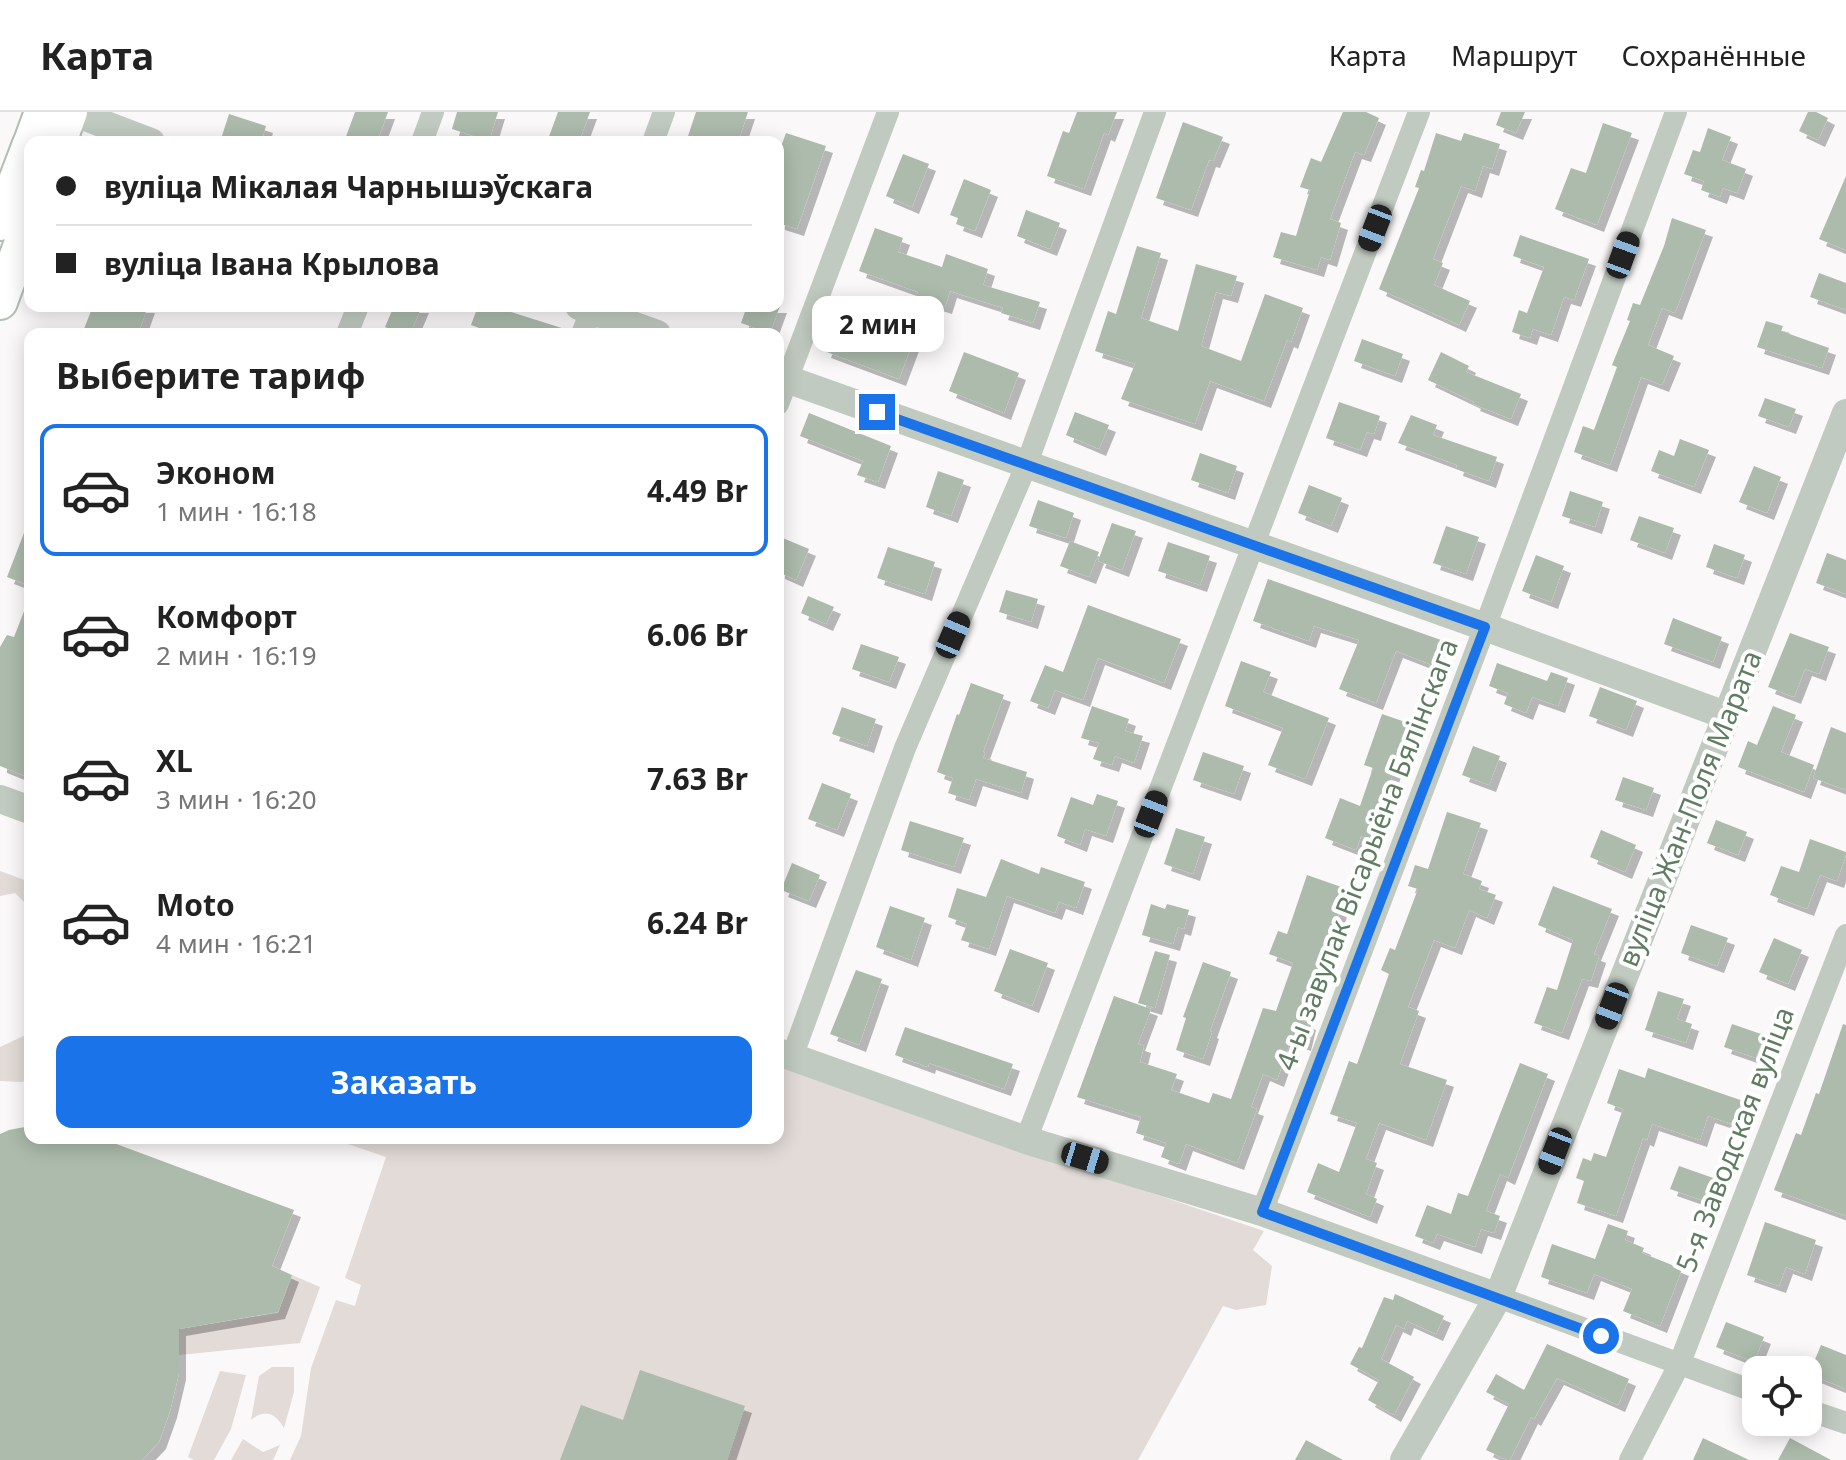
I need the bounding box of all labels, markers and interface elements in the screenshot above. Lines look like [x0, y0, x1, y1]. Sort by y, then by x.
text: Карта [40, 29, 154, 81]
text: Карта [1329, 36, 1407, 74]
text: Маршрут [1451, 36, 1577, 74]
text: Сохранённые [1621, 36, 1806, 74]
text: вуліца Мікалая Чарнышэўскага [104, 166, 593, 207]
car [1355, 201, 1395, 255]
car [1604, 228, 1642, 282]
text: вуліца Івана Крылова [104, 243, 440, 284]
callout: 2 мин [811, 296, 943, 352]
text: 2 мин [839, 306, 917, 342]
text: Выберите тариф [56, 351, 365, 400]
route end [859, 394, 895, 430]
text: Эконом [156, 452, 276, 493]
icon: car [60, 454, 132, 526]
text: 4.49 Br [647, 470, 748, 511]
text: 1 мин · 16:18 [156, 493, 317, 529]
text: Комфорт [156, 596, 297, 637]
icon: car [60, 598, 132, 670]
car [933, 608, 973, 662]
text: 6.06 Br [647, 614, 748, 655]
street label: 4-ы завулак Вісарыёна Бялінскага [1266, 633, 1466, 1075]
text: 2 мин · 16:19 [156, 637, 317, 673]
street label: вуліца Жан-Поля Марата [1608, 644, 1770, 972]
text: XL [156, 740, 193, 781]
icon: car [60, 742, 132, 814]
text: 7.63 Br [647, 758, 748, 799]
text: 3 мин · 16:20 [156, 781, 317, 817]
car [1131, 787, 1171, 841]
text: Moto [156, 884, 235, 925]
icon: car [60, 886, 132, 958]
text: 6.24 Br [647, 902, 748, 943]
text: 4 мин · 16:21 [156, 925, 317, 961]
car [1592, 979, 1632, 1033]
street label: 5-я Заводская вуліца [1666, 1001, 1802, 1277]
button: Заказать [56, 1036, 752, 1128]
car [1535, 1124, 1575, 1178]
car [1059, 1140, 1111, 1176]
route start [1583, 1318, 1619, 1354]
map controls [1742, 1356, 1822, 1436]
button: locate [1742, 1356, 1822, 1436]

